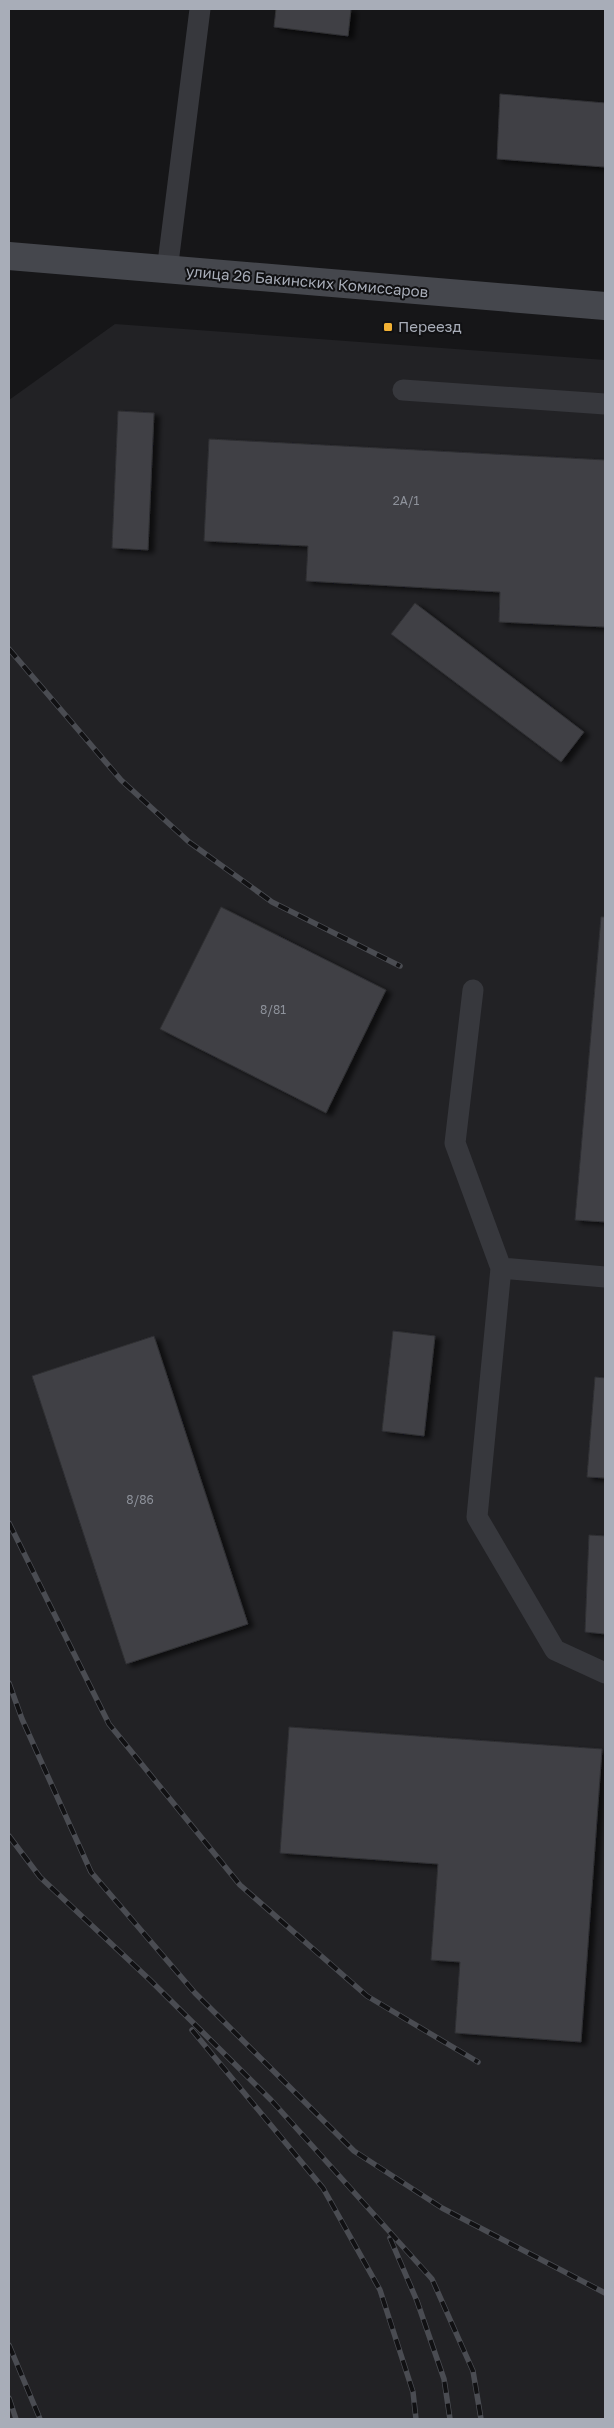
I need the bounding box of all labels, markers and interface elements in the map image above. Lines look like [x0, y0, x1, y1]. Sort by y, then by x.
street label: улица 26 Бакинских Комиссаров [185, 261, 429, 301]
place label: Переезд [398, 317, 462, 335]
marker: Переезд [382, 321, 394, 333]
house number: 2А/1 [393, 493, 419, 508]
house number: 8/81 [260, 1002, 286, 1017]
house number: 8/86 [126, 1492, 154, 1507]

